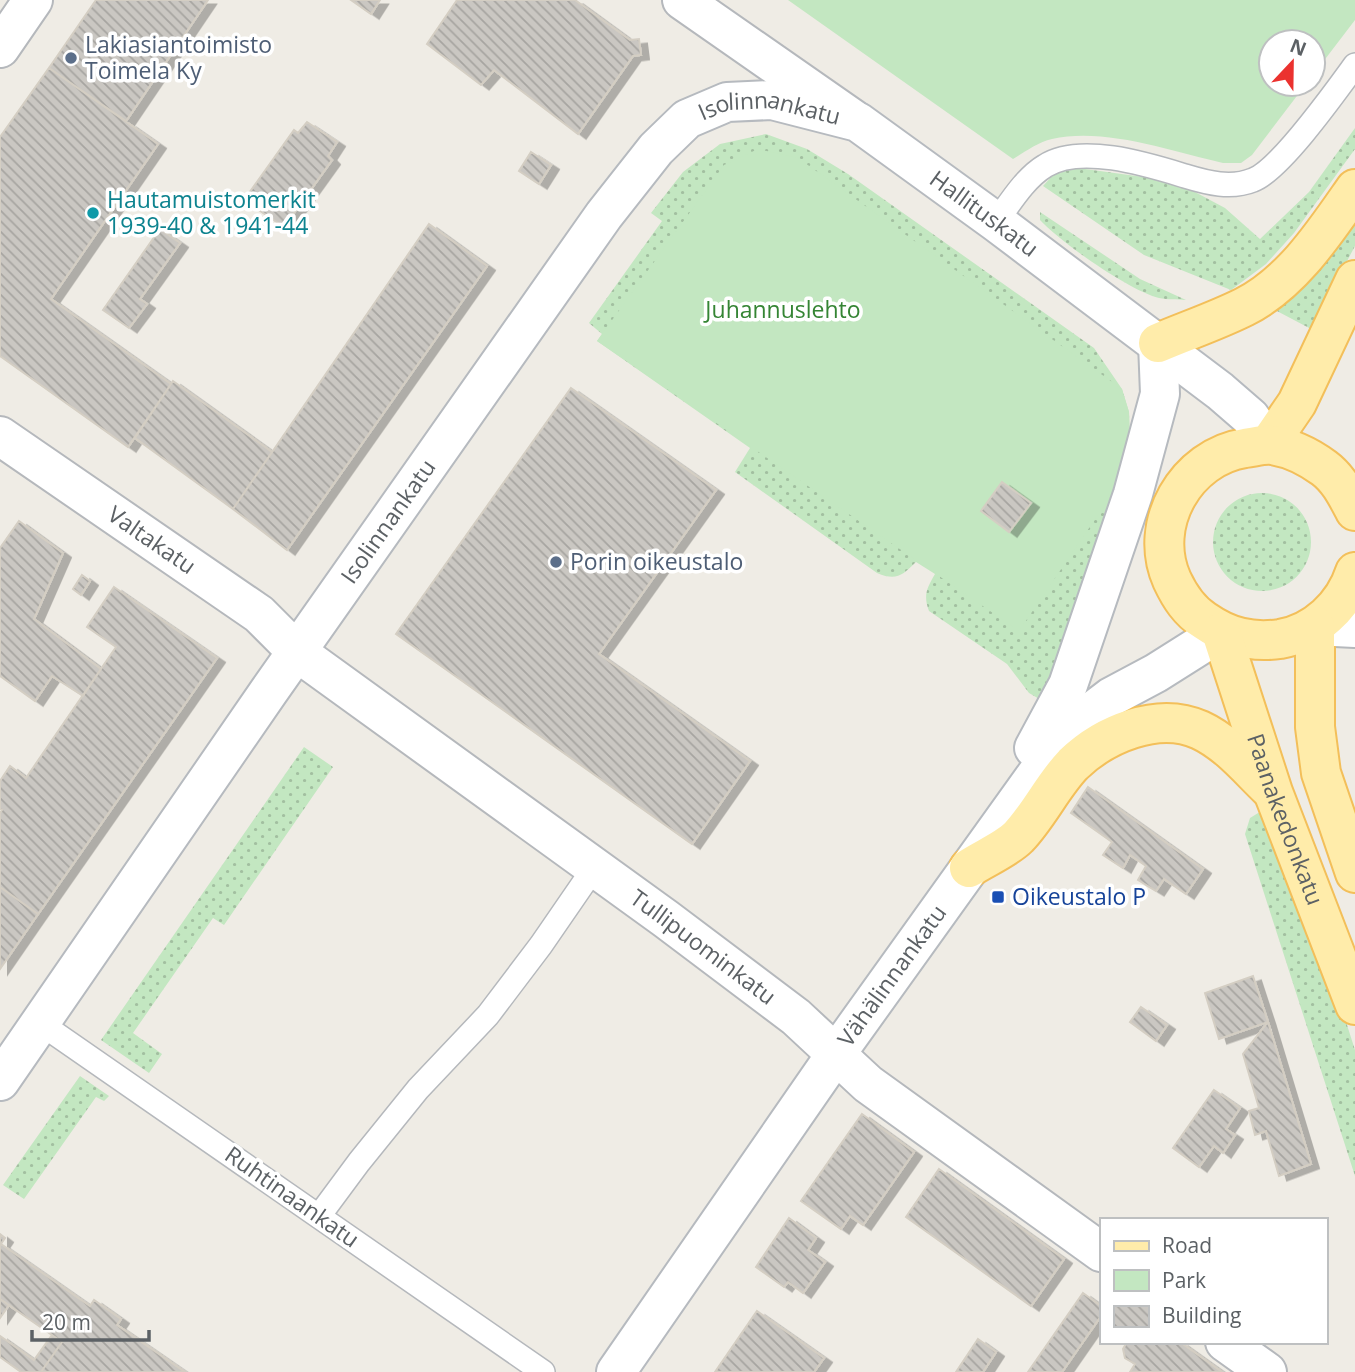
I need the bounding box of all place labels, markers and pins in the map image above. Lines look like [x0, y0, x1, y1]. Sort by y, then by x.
place label: Lakiasiantoimisto Toimela Ky [85, 28, 272, 86]
marker: Lakiasiantoimisto Toimela Ky [63, 50, 79, 66]
place label: Hautamuistomerkit 1939-40 & 1941-44 [107, 183, 316, 241]
marker: Hautamuistomerkit 1939-40 & 1941-44 [85, 205, 101, 221]
place label: Porin oikeustalo [570, 545, 743, 577]
marker: Porin oikeustalo [548, 554, 564, 570]
place label: Oikeustalo P [1012, 880, 1146, 912]
marker: Oikeustalo P [990, 889, 1006, 905]

